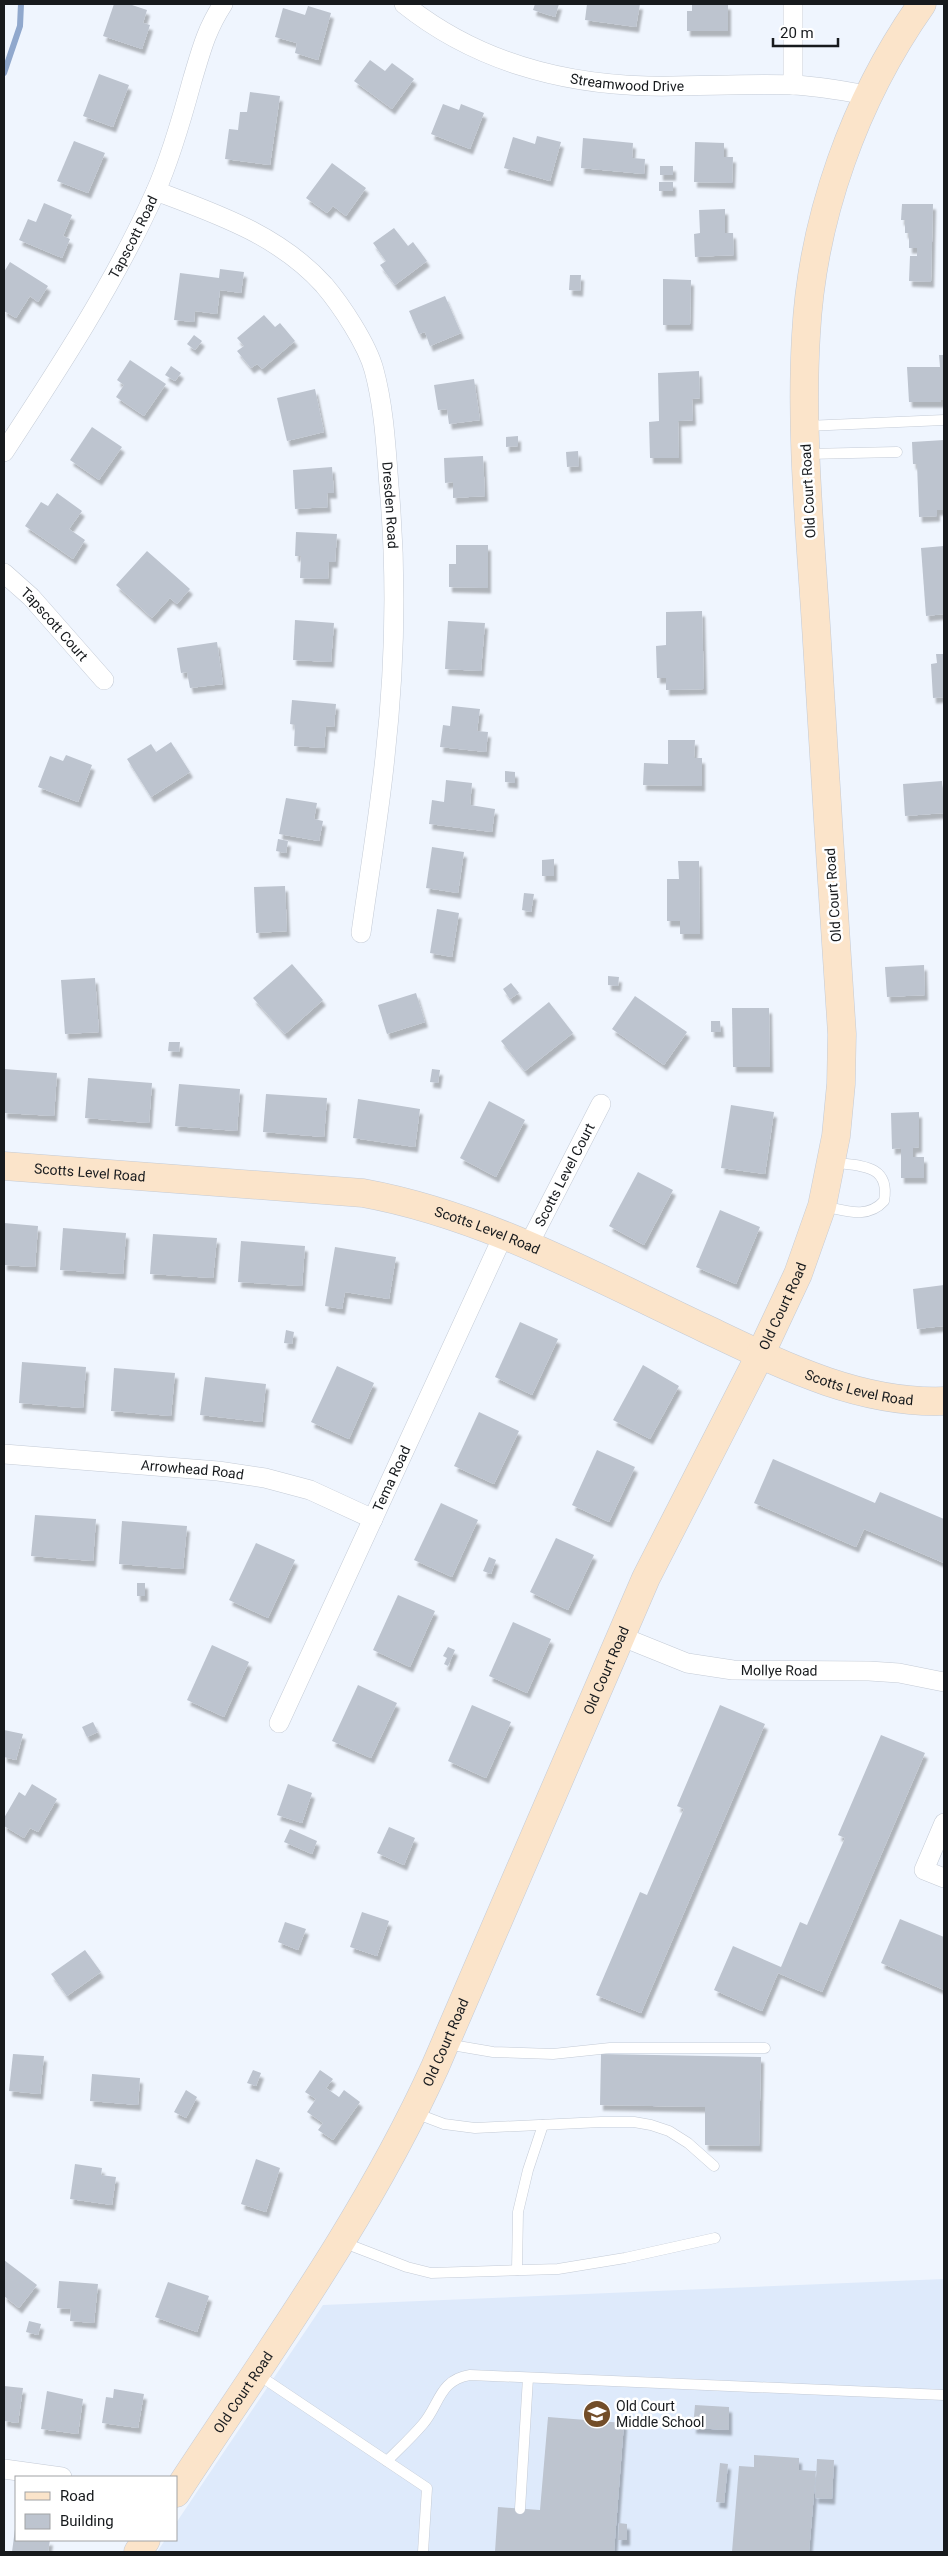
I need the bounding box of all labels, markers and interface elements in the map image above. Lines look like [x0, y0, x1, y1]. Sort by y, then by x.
scale bar [773, 15, 838, 47]
text: 20 m [780, 24, 814, 42]
street label: Streamwood Drive [569, 70, 684, 94]
street label: Tapscott Road [105, 193, 161, 281]
street label: Old Court Road [798, 443, 818, 539]
street label: Dresden Road [379, 461, 401, 549]
street label: Tapscott Court [18, 584, 92, 664]
street label: Old Court Road [822, 847, 844, 943]
street label: Scotts Level Court [531, 1120, 598, 1229]
street label: Scotts Level Road [34, 1160, 146, 1185]
street label: Scotts Level Road [433, 1203, 543, 1257]
street label: Old Court Road [756, 1260, 809, 1352]
street label: Scotts Level Road [803, 1366, 914, 1408]
street label: Tema Road [369, 1443, 413, 1514]
street label: Arrowhead Road [140, 1457, 245, 1483]
street label: Old Court Road [580, 1624, 632, 1717]
street label: Mollye Road [741, 1662, 818, 1679]
street label: Old Court Road [419, 1996, 472, 2089]
street label: Old Court Road [210, 2349, 276, 2436]
place label: Old Court Middle School [616, 2398, 704, 2430]
school or university icon: Old Court Middle School [582, 2399, 612, 2429]
legend [15, 2476, 178, 2541]
text: Road [60, 2487, 94, 2505]
text: Building [60, 2512, 114, 2530]

